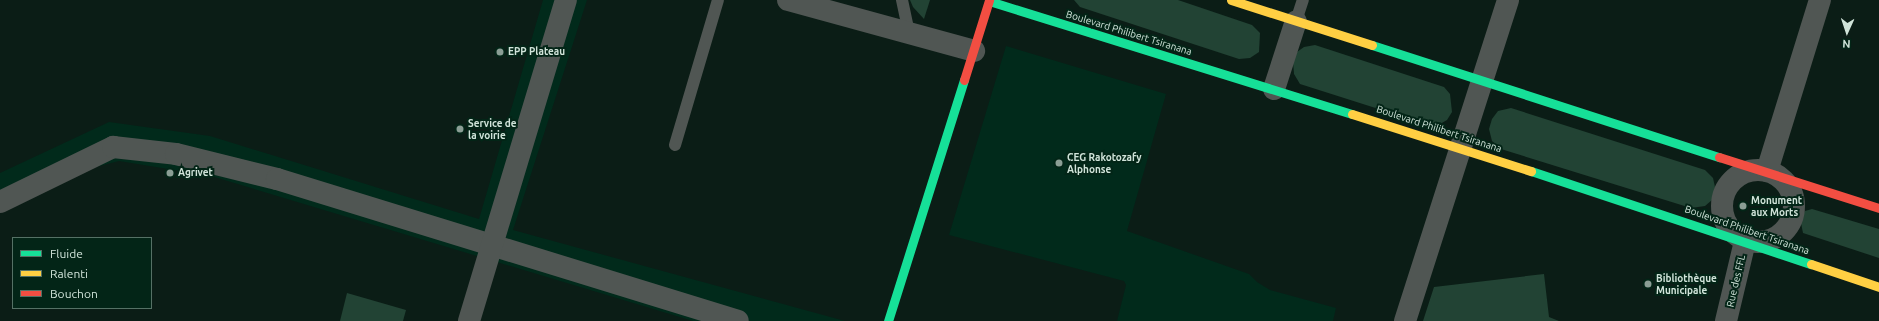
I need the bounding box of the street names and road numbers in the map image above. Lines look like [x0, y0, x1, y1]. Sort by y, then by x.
street label: Boulevard Philibert Tsiranana [1065, 8, 1193, 58]
street label: Boulevard Philibert Tsiranana [1375, 103, 1503, 155]
street label: Boulevard Philibert Tsiranana [1683, 203, 1811, 257]
street label: Rue des FFL [1724, 254, 1748, 308]

